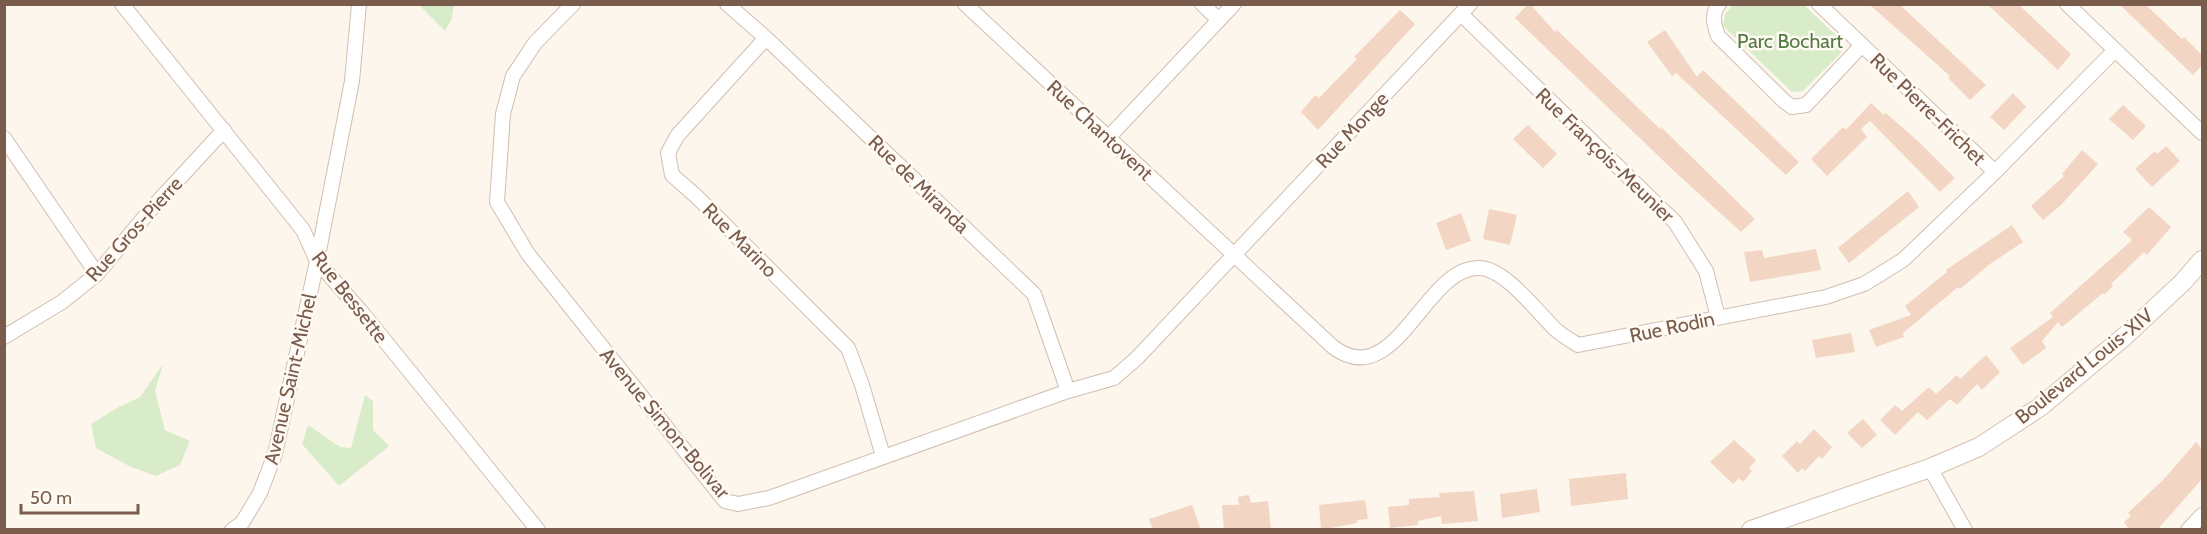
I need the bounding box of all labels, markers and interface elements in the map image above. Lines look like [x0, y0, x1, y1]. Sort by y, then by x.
park label: Parc Bochart [1737, 29, 1843, 53]
street label: Rue Pierre-Frichet [1865, 48, 1991, 170]
street label: Rue Chantovent [1042, 75, 1158, 185]
street label: Rue François-Meunier [1531, 83, 1680, 228]
street label: Rue Monge [1311, 87, 1393, 173]
street label: Rue de Miranda [864, 130, 975, 238]
street label: Rue Gros-Pierre [81, 172, 187, 286]
street label: Rue Marino [698, 198, 782, 282]
street label: Rue Bessette [307, 246, 393, 348]
street label: Avenue Saint-Michel [259, 291, 321, 467]
street label: Boulevard Louis-XIV [2010, 303, 2158, 429]
street label: Rue Rodin [1627, 306, 1717, 348]
street label: Avenue Simon-Bolivar [595, 343, 736, 504]
scale bar [21, 477, 138, 515]
text: 50 m [30, 487, 72, 509]

